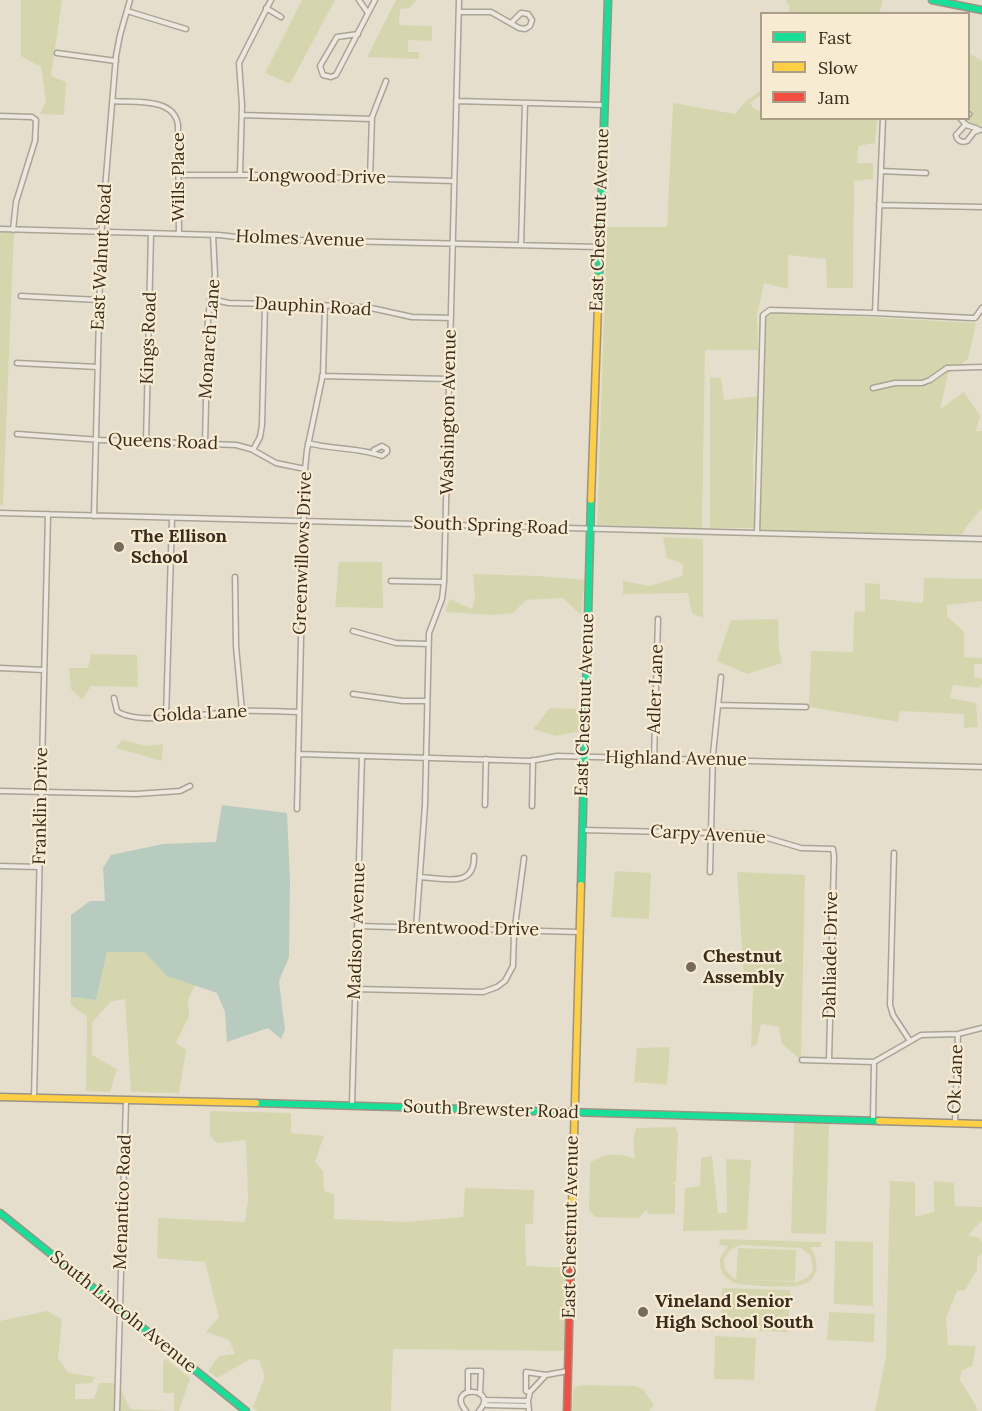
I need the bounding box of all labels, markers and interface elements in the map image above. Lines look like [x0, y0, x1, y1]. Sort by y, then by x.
legend [760, 12, 970, 120]
text: Fast [818, 26, 852, 49]
text: Slow [818, 56, 858, 79]
text: Jam [818, 86, 850, 109]
street label: East Chestnut Avenue [586, 128, 614, 312]
street label: Wills Place [168, 132, 190, 222]
street label: Longwood Drive [248, 165, 386, 189]
street label: East Walnut Road [87, 183, 117, 331]
street label: Holmes Avenue [235, 226, 365, 252]
street label: Monarch Lane [195, 278, 225, 400]
street label: Kings Road [137, 291, 161, 385]
street label: Dauphin Road [254, 293, 372, 321]
street label: Washington Avenue [437, 329, 461, 495]
street label: Queens Road [108, 429, 218, 455]
street label: Greenwillows Drive [289, 471, 317, 635]
street label: South Spring Road [413, 513, 569, 539]
place label: The Ellison School [131, 526, 227, 568]
marker: The Ellison School [112, 540, 126, 554]
street label: East Chestnut Avenue [571, 613, 599, 797]
street label: Adler Lane [644, 644, 668, 734]
street label: Golda Lane [152, 701, 248, 727]
street label: Franklin Drive [29, 747, 53, 865]
street label: Highland Avenue [605, 747, 747, 771]
street label: Carpy Avenue [650, 821, 766, 849]
street label: Madison Avenue [344, 862, 370, 1000]
street label: Dahliadel Drive [819, 891, 843, 1019]
street label: Brentwood Drive [397, 917, 539, 941]
place label: Chestnut Assembly [703, 946, 784, 988]
marker: Chestnut Assembly [684, 960, 698, 974]
street label: Ok Lane [944, 1044, 968, 1114]
street label: South Brewster Road [403, 1096, 579, 1124]
street label: Menantico Road [110, 1134, 136, 1270]
street label: East Chestnut Avenue [559, 1135, 583, 1319]
street label: South Lincoln Avenue [45, 1246, 201, 1378]
place label: Vineland Senior High School South [655, 1291, 814, 1334]
marker: Vineland Senior High School South [636, 1305, 650, 1319]

